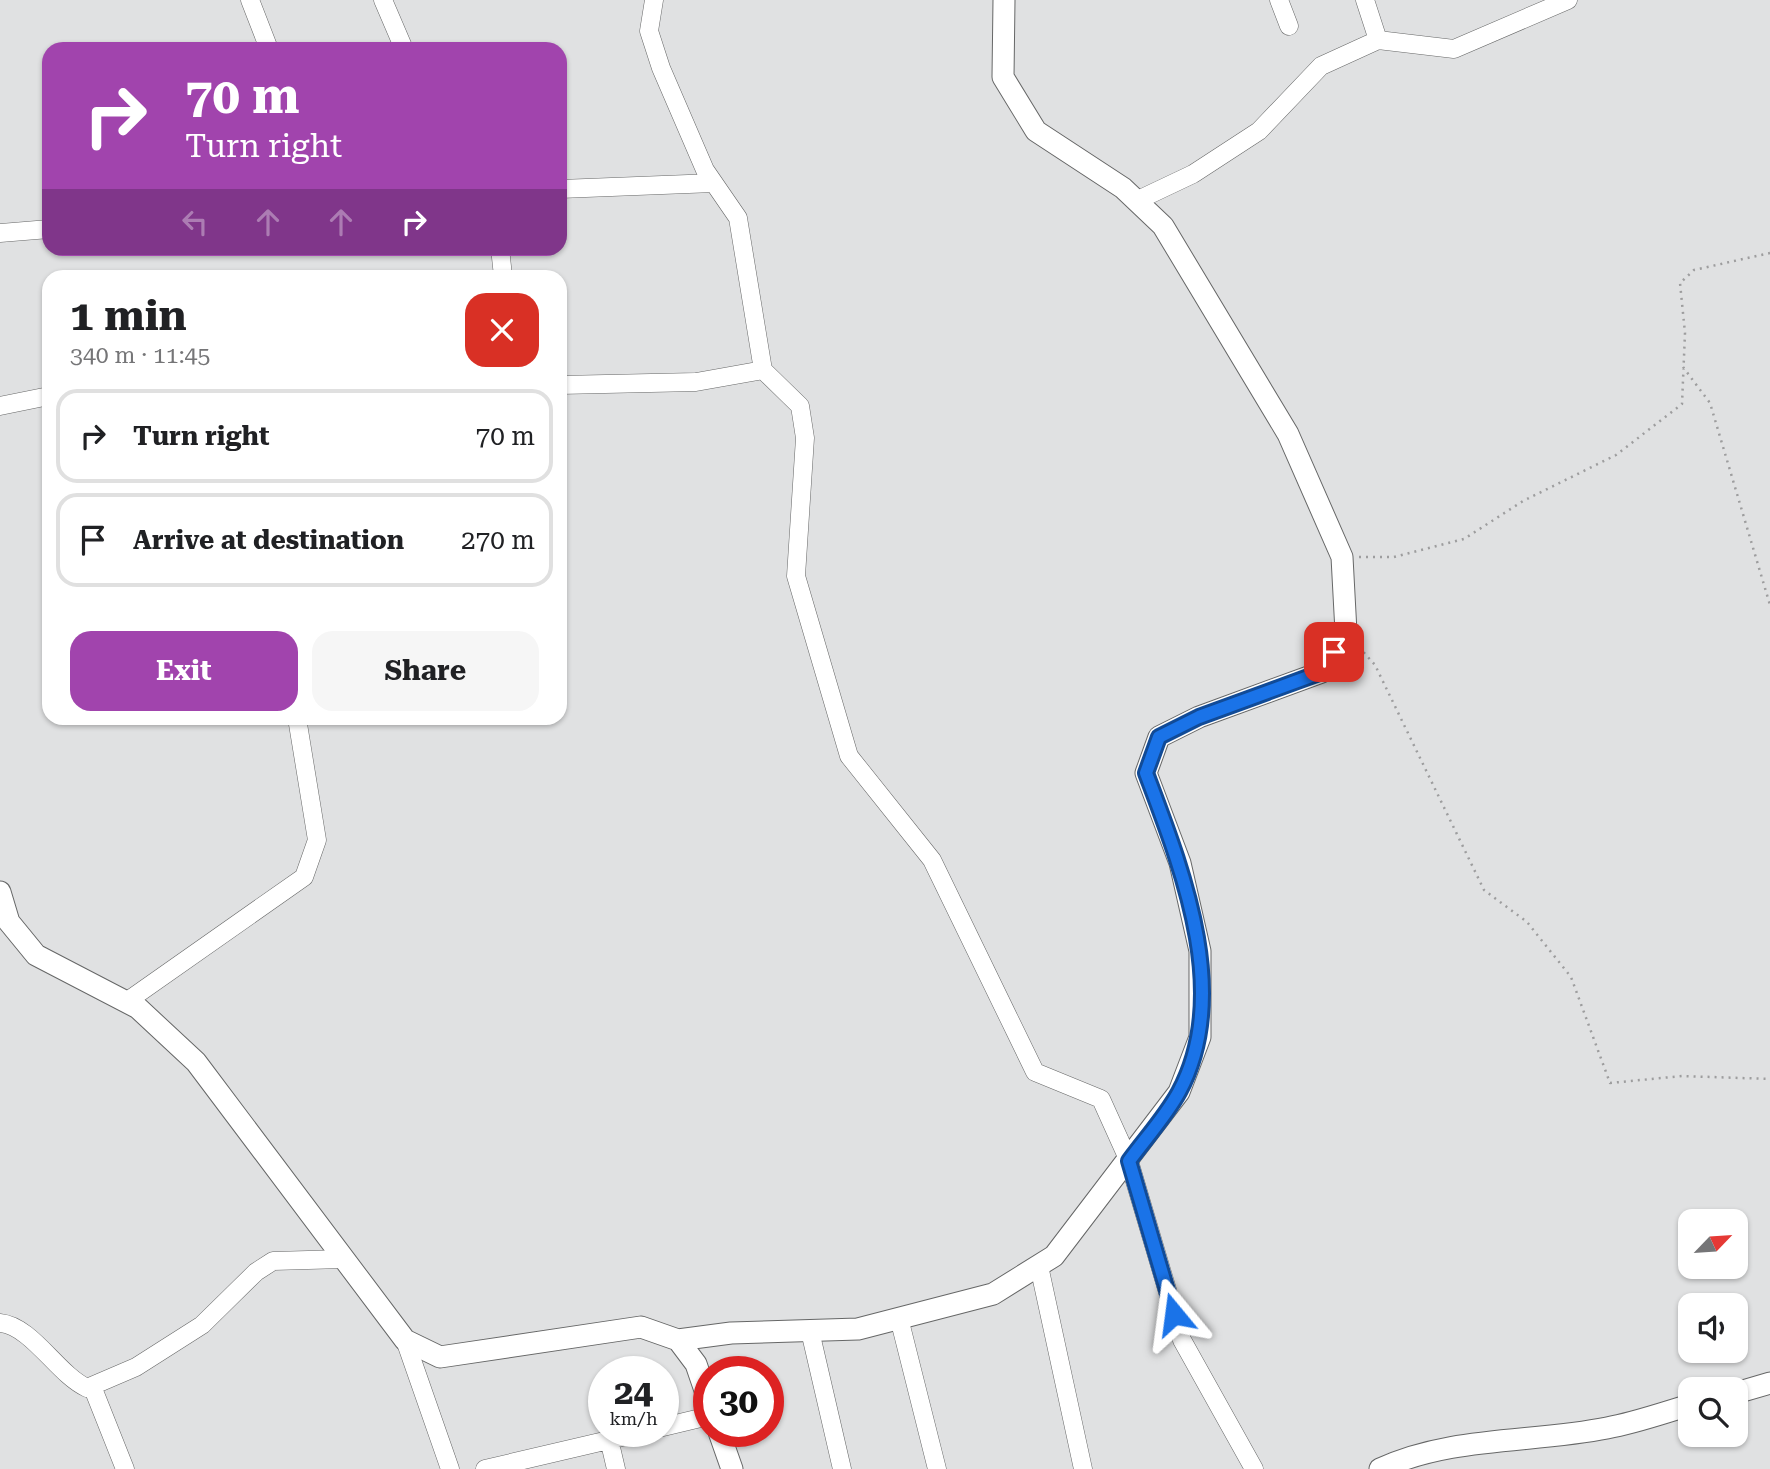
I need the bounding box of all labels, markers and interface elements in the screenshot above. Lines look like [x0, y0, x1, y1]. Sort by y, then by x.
text: 70 m [185, 68, 300, 125]
icon: right [70, 70, 161, 161]
text: Turn right [185, 127, 342, 165]
icon: left [176, 203, 214, 241]
icon: ahead [249, 203, 287, 241]
icon: ahead [322, 203, 360, 241]
icon: right [395, 203, 433, 241]
text: 1 min [70, 291, 187, 340]
button: close [465, 293, 539, 367]
text: 340 m · 11:45 [70, 342, 210, 369]
icon: right [74, 417, 112, 455]
text: Turn right [133, 421, 269, 451]
text: 70 m [476, 421, 535, 451]
icon: arrive [74, 521, 112, 559]
text: Arrive at destination [133, 525, 404, 555]
text: 270 m [461, 525, 535, 555]
pin [1304, 622, 1364, 682]
button: Exit [70, 631, 298, 711]
button: Share [312, 631, 539, 711]
icon: arrive [1315, 633, 1353, 671]
north arrow [1678, 1209, 1748, 1279]
map controls [1678, 1209, 1748, 1447]
position arrow [1137, 1277, 1211, 1351]
button: sound [1678, 1293, 1748, 1363]
speed limit sign: 30 [693, 1356, 784, 1447]
text: 24 [614, 1372, 653, 1413]
button: search [1678, 1377, 1748, 1447]
text: km/h [609, 1408, 658, 1429]

